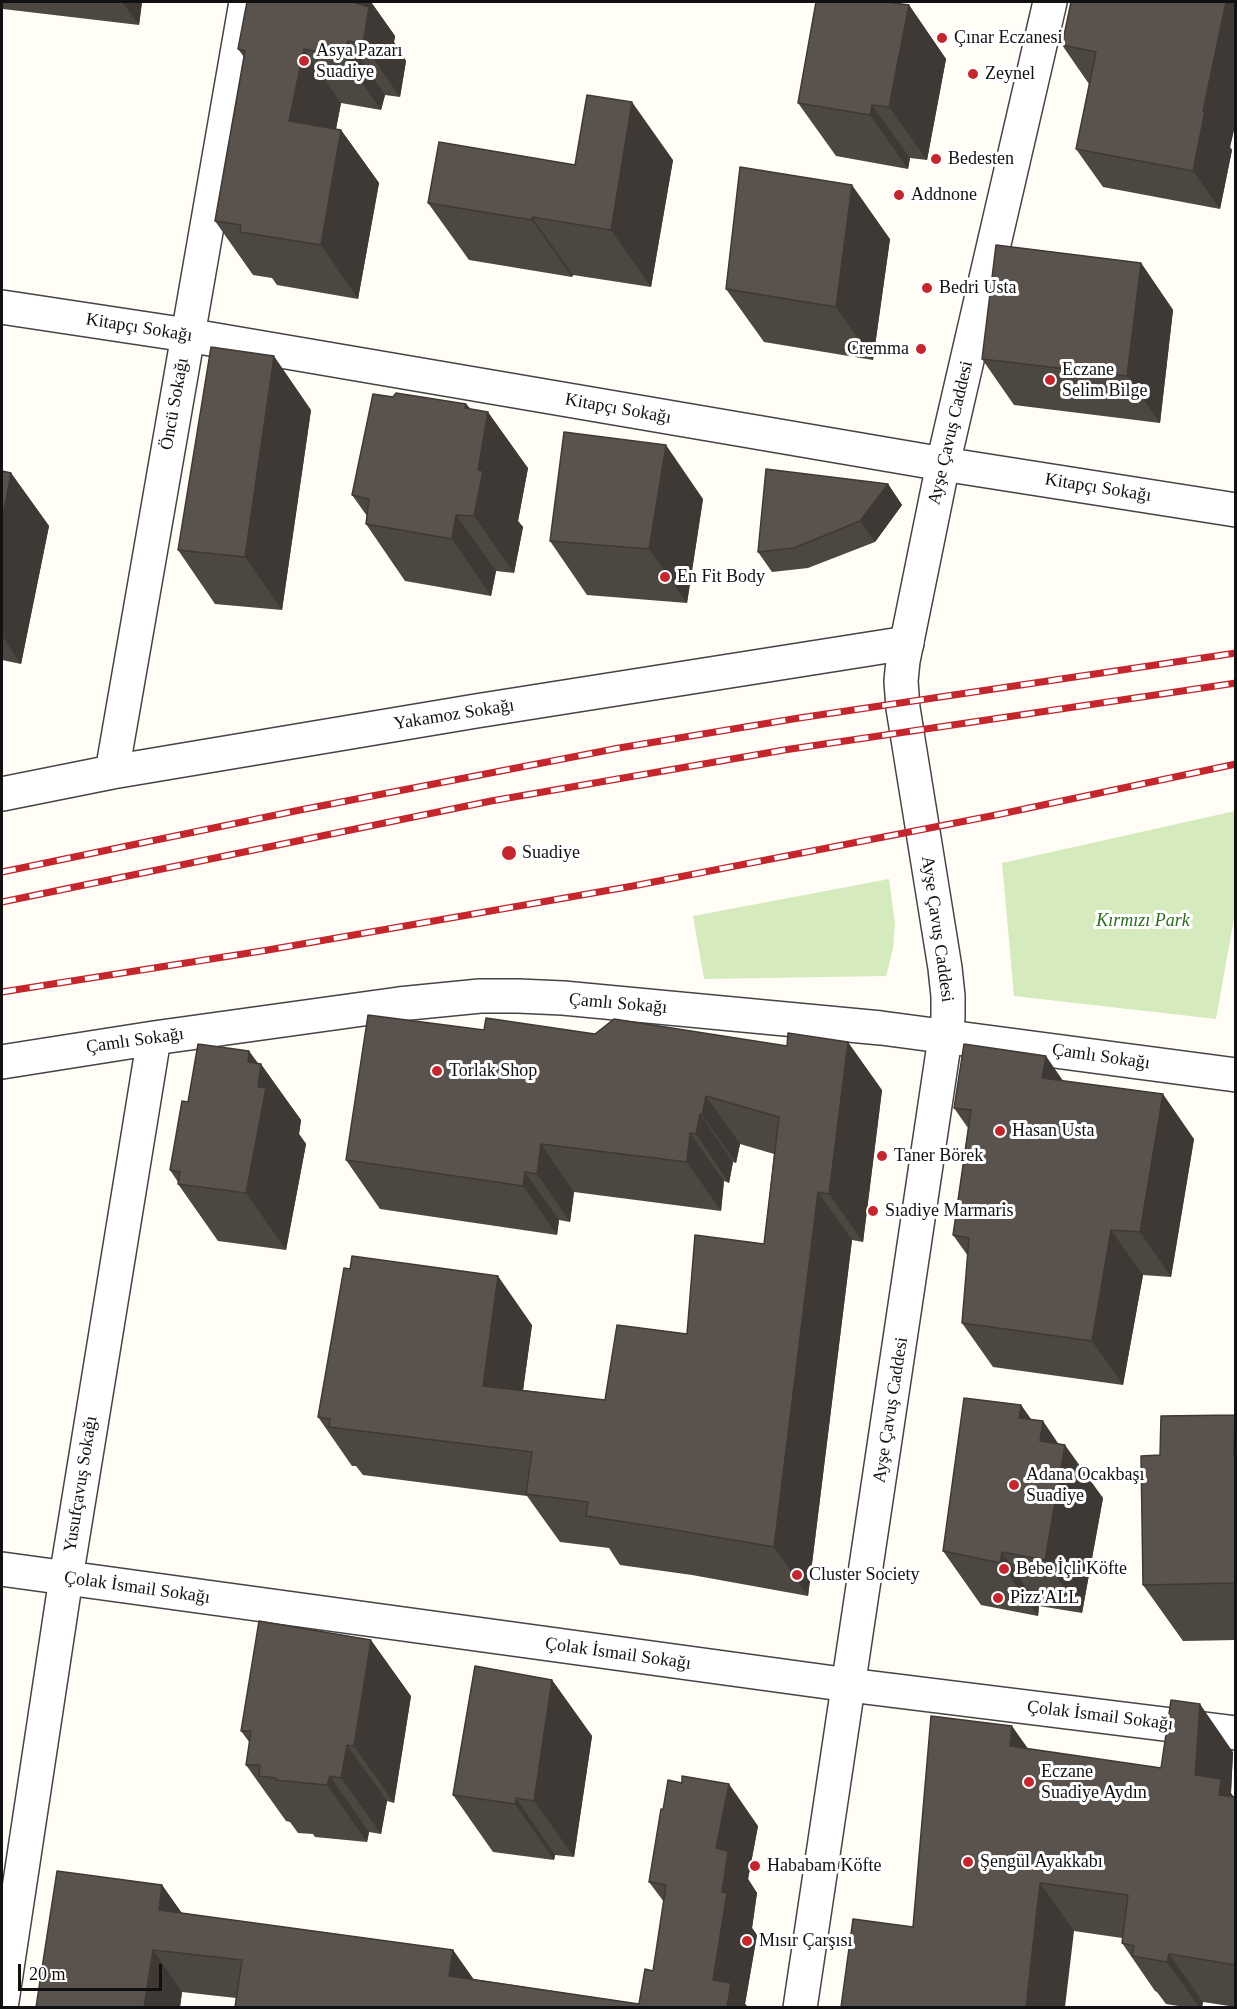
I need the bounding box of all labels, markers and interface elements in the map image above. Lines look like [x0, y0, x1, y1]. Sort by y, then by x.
place label: Çınar Eczanesi [954, 27, 1062, 49]
marker: Çınar Eczanesi [935, 31, 949, 45]
place label: Asya Pazarı Suadiye [316, 40, 402, 82]
marker: Asya Pazarı Suadiye [297, 54, 311, 68]
place label: Zeynel [985, 63, 1035, 85]
marker: Zeynel [966, 67, 980, 81]
place label: Bedesten [948, 148, 1014, 170]
marker: Bedesten [929, 152, 943, 166]
place label: Addnone [911, 184, 977, 206]
marker: Addnone [892, 188, 906, 202]
place label: Bedri Usta [939, 277, 1016, 299]
marker: Bedri Usta [920, 281, 934, 295]
street label: Kitapçı Sokağı [84, 309, 194, 347]
place label: Cremma [847, 338, 909, 360]
marker: Cremma [914, 342, 928, 356]
street label: Öncü Sokağı [156, 356, 194, 452]
street label: Ayşe Çavuş Caddesi [924, 359, 978, 507]
place label: Eczane Selim Bilge [1062, 359, 1148, 401]
marker: Eczane Selim Bilge [1043, 373, 1057, 387]
street label: Kitapçı Sokağı [563, 389, 673, 429]
street label: Kitapçı Sokağı [1043, 469, 1153, 507]
place label: En Fit Body [677, 566, 765, 588]
marker: En Fit Body [658, 570, 672, 584]
street label: Yakamoz Sokağı [392, 695, 516, 735]
place label: Suadiye [522, 842, 580, 864]
marker: Suadiye [500, 844, 518, 862]
street label: Ayşe Çavuş Caddesi [916, 855, 958, 1003]
park label: Kırmızı Park [1096, 910, 1190, 932]
street label: Çamlı Sokağı [568, 989, 668, 1019]
street label: Çamlı Sokağı [85, 1023, 185, 1059]
street label: Çamlı Sokağı [1051, 1039, 1151, 1075]
place label: Torlak Shop [449, 1060, 537, 1082]
marker: Torlak Shop [430, 1064, 444, 1078]
place label: Hasan Usta [1012, 1120, 1094, 1142]
marker: Hasan Usta [993, 1124, 1007, 1138]
place label: Taner Börek [894, 1145, 983, 1167]
marker: Taner Börek [875, 1149, 889, 1163]
place label: Sıadiye Marmaris [885, 1200, 1013, 1222]
marker: Sıadiye Marmaris [866, 1204, 880, 1218]
street label: Ayşe Çavuş Caddesi [869, 1336, 913, 1484]
street label: Yusufçavuş Sokağı [60, 1414, 102, 1554]
place label: Adana Ocakbaşı Suadiye [1026, 1464, 1144, 1506]
marker: Adana Ocakbaşı Suadiye [1007, 1478, 1021, 1492]
place label: Bebe İçli Köfte [1016, 1558, 1127, 1580]
marker: Bebe İçli Köfte [997, 1562, 1011, 1576]
place label: Cluster Society [809, 1564, 919, 1586]
street label: Çolak İsmail Sokağı [63, 1567, 211, 1609]
marker: Cluster Society [790, 1568, 804, 1582]
place label: Pizz'ALL [1010, 1587, 1079, 1609]
marker: Pizz'ALL [991, 1591, 1005, 1605]
street label: Çolak İsmail Sokağı [544, 1633, 692, 1675]
street label: Çolak İsmail Sokağı [1026, 1696, 1174, 1736]
place label: Eczane Suadiye Aydın [1041, 1761, 1147, 1804]
marker: Eczane Suadiye Aydın [1022, 1775, 1036, 1789]
place label: Şengül Ayakkabı [980, 1851, 1103, 1873]
place label: Hababam Köfte [767, 1855, 881, 1877]
marker: Şengül Ayakkabı [961, 1855, 975, 1869]
marker: Hababam Köfte [748, 1859, 762, 1873]
place label: Mısır Çarşısı [759, 1930, 853, 1952]
marker: Mısır Çarşısı [740, 1934, 754, 1948]
scale bar [21, 1952, 165, 1990]
text: 20 m [29, 1964, 66, 1984]

